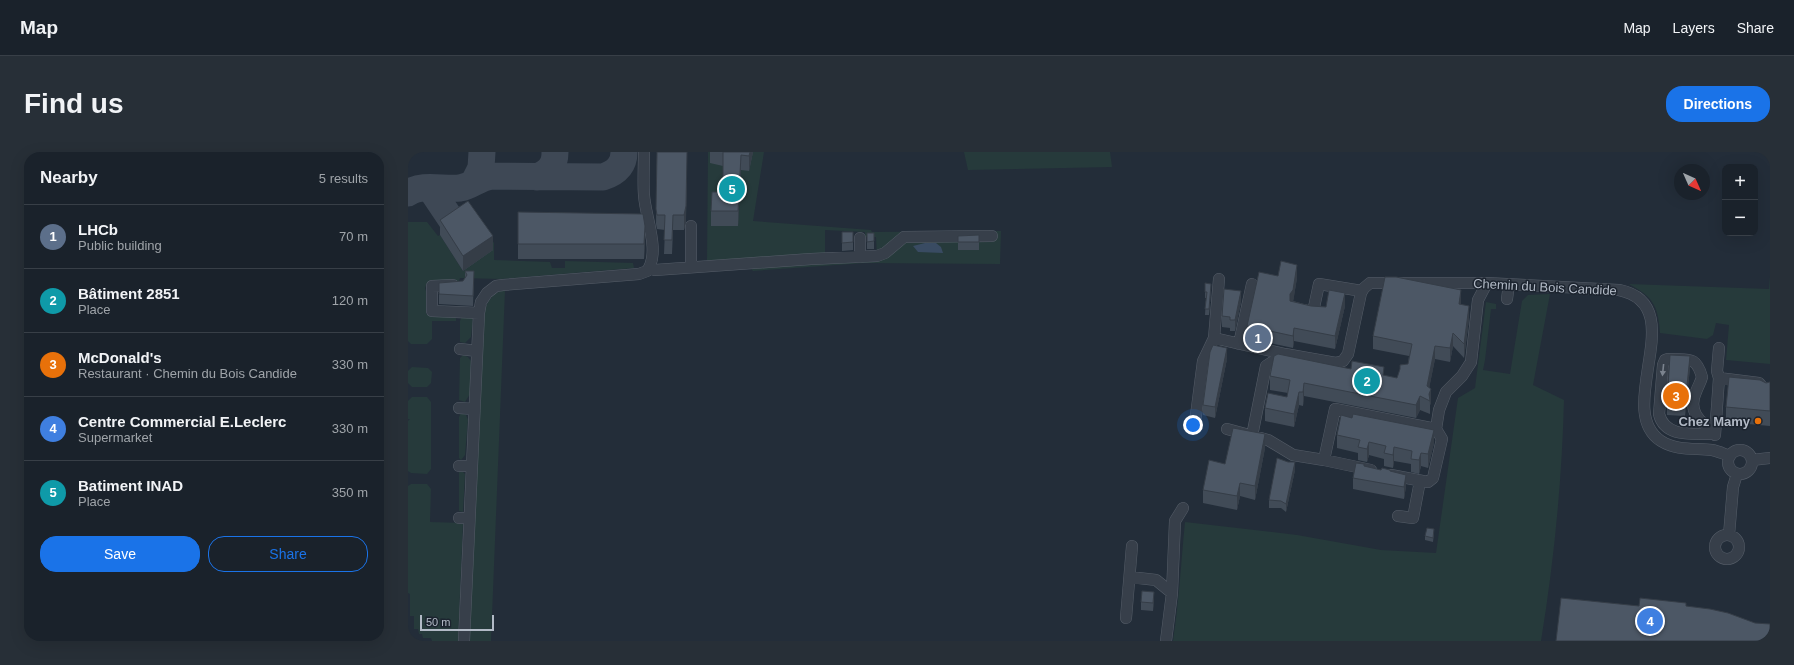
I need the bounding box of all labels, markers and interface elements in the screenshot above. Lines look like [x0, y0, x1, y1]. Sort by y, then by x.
text: Map [20, 17, 58, 38]
text: Map [1623, 20, 1651, 36]
text: Layers [1673, 20, 1715, 36]
text: Share [1737, 20, 1774, 36]
button: Directions [1666, 86, 1770, 122]
text: Find us [24, 88, 124, 119]
north arrow [1674, 164, 1710, 200]
map controls [1722, 164, 1758, 236]
button: + [1722, 164, 1758, 200]
text: Nearby [40, 168, 98, 187]
text: 5 results [319, 171, 368, 186]
pin: 5 [719, 174, 745, 204]
button: − [1722, 200, 1758, 236]
text: LHCb [78, 221, 118, 238]
text: 1 [49, 229, 57, 244]
text: 70 m [339, 229, 368, 244]
text: Public building [78, 238, 162, 253]
street label: Chemin du Bois Candide [1473, 276, 1617, 298]
text: Bâtiment 2851 [78, 285, 180, 302]
text: 2 [49, 293, 57, 308]
text: 120 m [332, 293, 368, 308]
text: Place [78, 302, 111, 317]
pin: 1 [1245, 323, 1271, 353]
text: McDonald's [78, 349, 162, 366]
text: 3 [49, 357, 57, 372]
text: 330 m [332, 357, 368, 372]
one-way arrow [1660, 363, 1666, 376]
text: Restaurant · Chemin du Bois Candide [78, 366, 297, 381]
pin: 2 [1354, 366, 1380, 396]
pin: 3 [1663, 381, 1689, 411]
text: Centre Commercial E.Leclerc [78, 413, 286, 430]
place label: Chez Mamy [1678, 414, 1751, 429]
your location [1183, 415, 1203, 435]
marker: Chez Mamy [1753, 416, 1763, 426]
text: 4 [49, 421, 57, 436]
text: 330 m [332, 421, 368, 436]
text: Supermarket [78, 430, 152, 445]
text: Batiment INAD [78, 477, 183, 494]
text: 5 [49, 485, 57, 500]
text: 350 m [332, 485, 368, 500]
text: Place [78, 494, 111, 509]
button: Save [40, 536, 200, 572]
button: Share [208, 536, 368, 572]
pin: 4 [1637, 606, 1663, 636]
scale bar [420, 613, 494, 632]
text: 50 m [426, 616, 450, 628]

